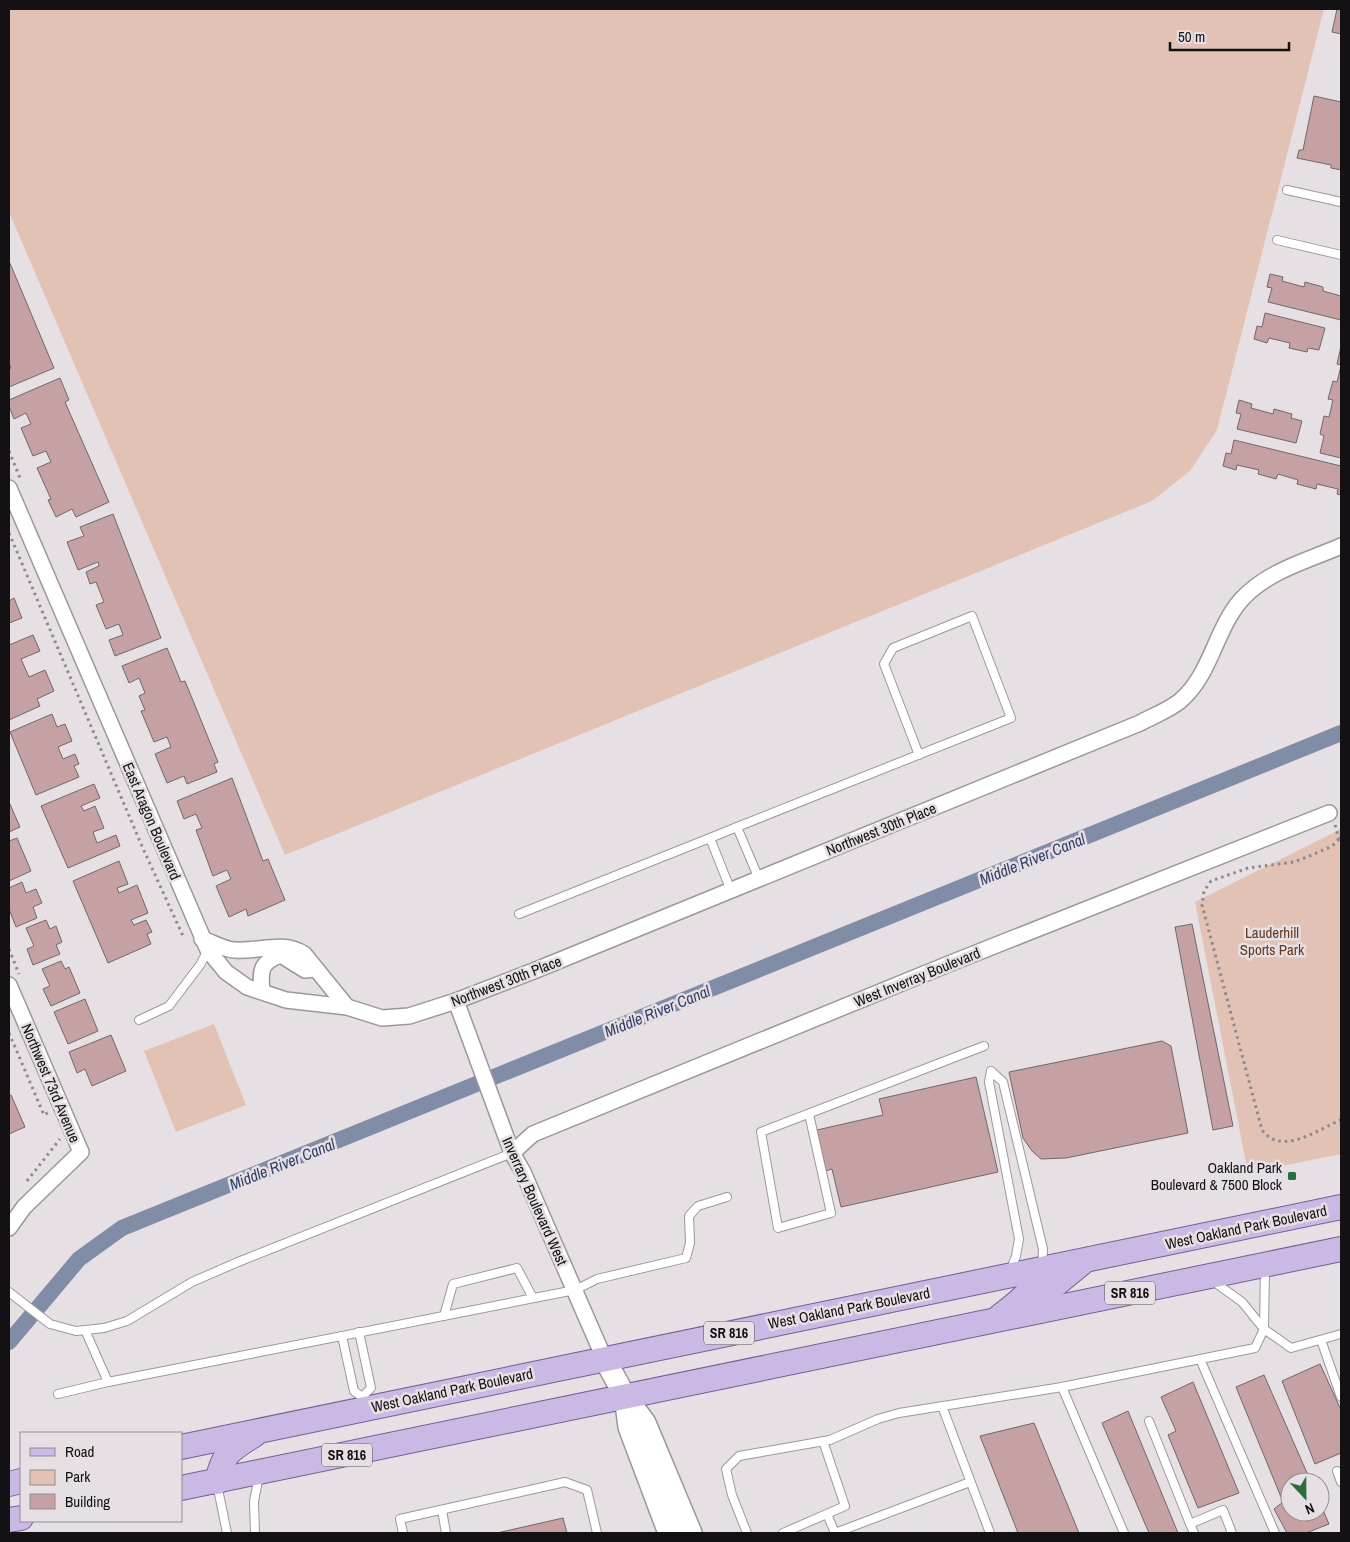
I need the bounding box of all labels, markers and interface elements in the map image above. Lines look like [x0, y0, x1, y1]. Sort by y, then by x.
scale bar [1170, 20, 1289, 52]
text: 50 m [1178, 26, 1205, 47]
street label: East Aragon Boulevard [118, 759, 186, 883]
street label: Northwest 30th Place [823, 797, 939, 861]
water label: Middle River Canal [976, 827, 1089, 890]
park label: Lauderhill Sports Park [1240, 922, 1305, 960]
street label: West Inverray Boulevard [851, 942, 983, 1012]
street label: Northwest 30th Place [448, 950, 564, 1012]
water label: Middle River Canal [601, 979, 714, 1042]
street label: Northwest 73rd Avenue [16, 1020, 86, 1146]
water label: Middle River Canal [226, 1132, 339, 1195]
street label: Inverrary Boulevard West [497, 1133, 573, 1269]
place label: Oakland Park Boulevard & 7500 Block [1151, 1157, 1283, 1195]
marker: Oakland Park Boulevard & 7500 Block [1286, 1170, 1298, 1182]
street label: West Oakland Park Boulevard [1163, 1200, 1329, 1254]
street label: West Oakland Park Boulevard [766, 1282, 932, 1334]
road number: SR 816 [1105, 1282, 1155, 1305]
road number: SR 816 [704, 1322, 754, 1345]
street label: West Oakland Park Boulevard [369, 1363, 535, 1417]
legend [20, 1432, 182, 1522]
text: Road [65, 1441, 94, 1462]
road number: SR 816 [322, 1444, 372, 1466]
text: Park [65, 1466, 91, 1487]
north arrow [1280, 1472, 1330, 1522]
text: Building [65, 1491, 110, 1512]
text: N [1303, 1499, 1317, 1519]

